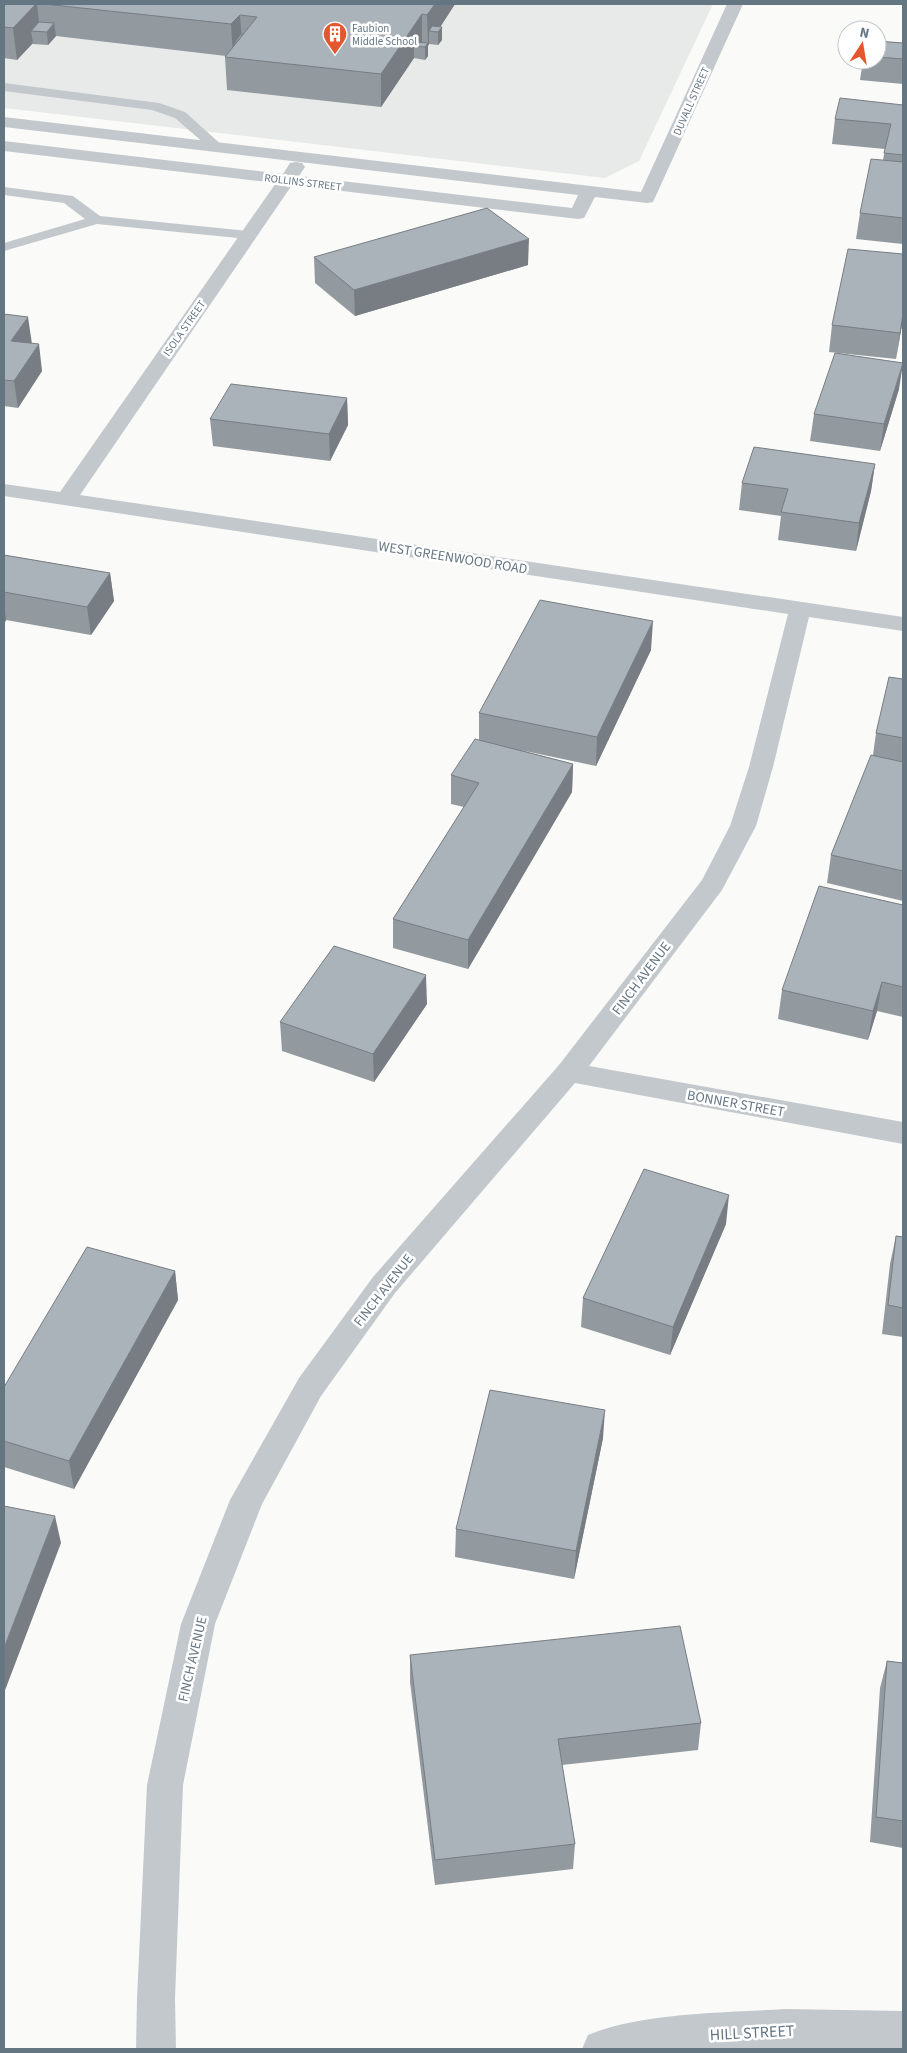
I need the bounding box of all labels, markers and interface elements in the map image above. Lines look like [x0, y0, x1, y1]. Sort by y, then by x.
north arrow [837, 20, 887, 70]
building icon: Faubion Middle School [322, 21, 348, 55]
place label: Faubion Middle School [352, 21, 417, 49]
text: N [858, 23, 871, 44]
street label: DUVALL STREET [670, 64, 713, 138]
street label: ROLLINS STREET [263, 170, 342, 195]
street label: ISOLA STREET [160, 297, 209, 359]
street label: WEST GREENWOOD ROAD [377, 536, 529, 580]
street label: FINCH AVENUE [608, 938, 676, 1019]
street label: BONNER STREET [685, 1086, 787, 1122]
street label: FINCH AVENUE [349, 1250, 418, 1331]
street label: FINCH AVENUE [173, 1615, 213, 1704]
street label: HILL STREET [709, 2020, 795, 2046]

